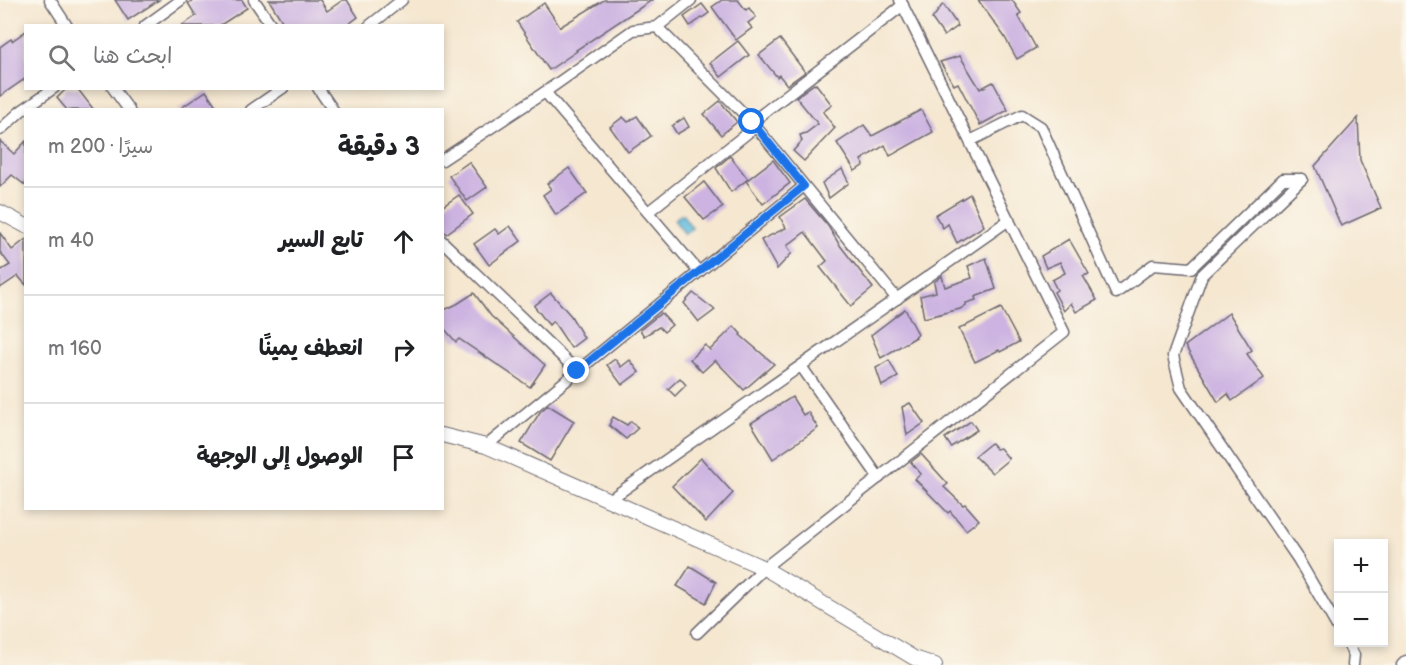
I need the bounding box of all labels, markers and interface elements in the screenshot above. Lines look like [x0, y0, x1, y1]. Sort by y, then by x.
search box [24, 24, 444, 90]
icon: search [45, 41, 78, 74]
text: ابحث هنا [93, 43, 173, 70]
route start [738, 108, 764, 134]
text: 3 دقيقة [338, 132, 420, 163]
text: سيرًا · 200 m [48, 135, 153, 159]
icon: ahead [387, 225, 420, 258]
text: تابع السير [279, 227, 363, 254]
text: 40 m [48, 229, 94, 253]
icon: right [387, 333, 420, 366]
text: انعطف يمينًا [259, 335, 363, 362]
text: 160 m [48, 337, 102, 361]
route end [563, 357, 589, 383]
icon: arrive [387, 441, 420, 474]
text: الوصول إلى الوجهة [196, 443, 363, 470]
map controls [1334, 539, 1388, 647]
button: + [1334, 539, 1388, 593]
button: − [1334, 593, 1388, 647]

